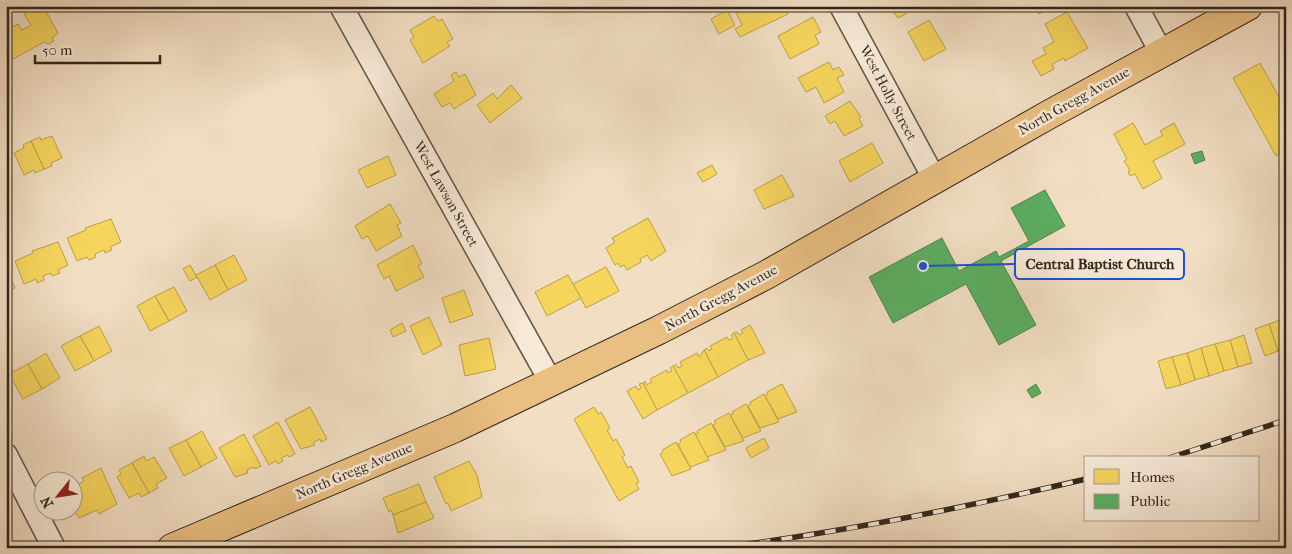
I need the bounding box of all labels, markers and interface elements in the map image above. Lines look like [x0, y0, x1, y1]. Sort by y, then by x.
scale bar [35, 32, 160, 64]
text: 50 m [42, 41, 73, 59]
street label: West Holly Street [855, 41, 920, 144]
street label: North Gregg Avenue [1015, 63, 1133, 139]
street label: West Lawson Street [409, 137, 482, 250]
callout: Central Baptist Church [1015, 249, 1184, 279]
text: Central Baptist Church [1026, 255, 1175, 273]
street label: North Gregg Avenue [662, 261, 780, 335]
street label: North Gregg Avenue [293, 439, 415, 503]
legend [1084, 456, 1260, 522]
text: Homes [1130, 468, 1175, 486]
north arrow [32, 472, 82, 522]
text: Public [1130, 492, 1171, 510]
text: N [37, 493, 57, 511]

